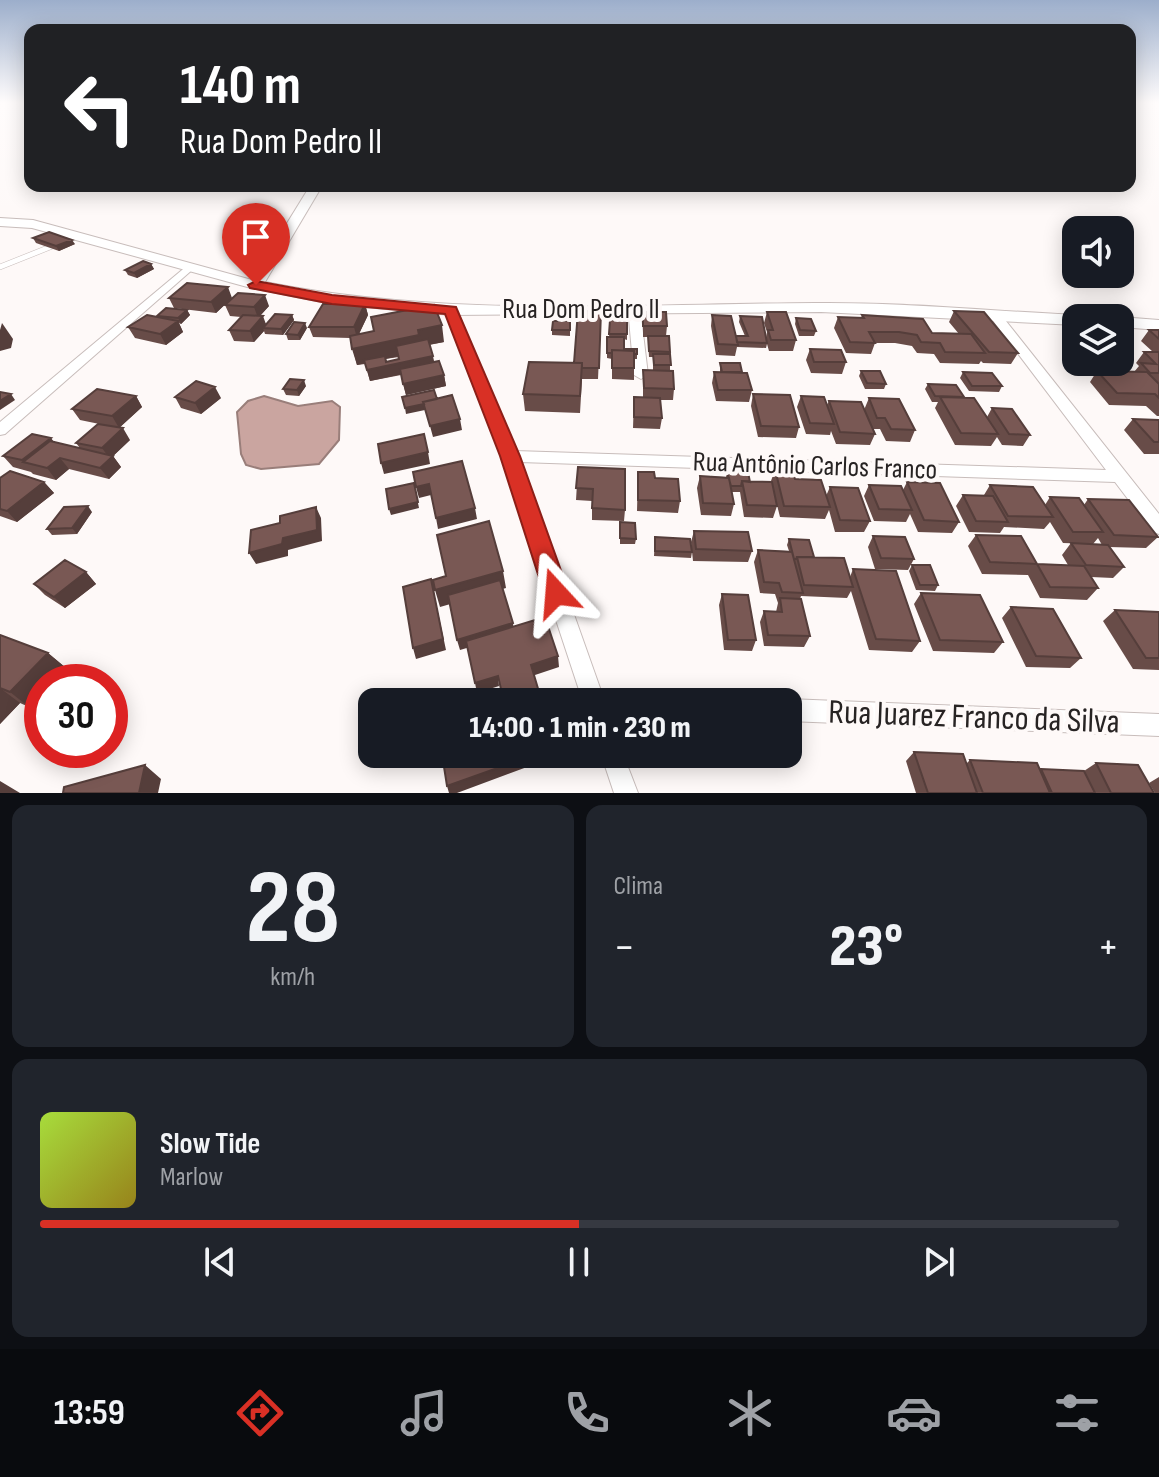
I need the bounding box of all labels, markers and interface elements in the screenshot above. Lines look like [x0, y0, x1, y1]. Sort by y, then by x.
text: 140 m [180, 53, 301, 120]
icon: left [48, 56, 152, 160]
text: Rua Dom Pedro II [180, 121, 382, 164]
pin [222, 203, 290, 285]
icon: arrive [234, 215, 278, 259]
map controls [1062, 216, 1134, 376]
button: sound [1062, 216, 1134, 288]
street label: Rua Dom Pedro II [502, 293, 660, 326]
button: layers [1062, 304, 1134, 376]
street label: Rua Antônio Carlos Franco [692, 445, 938, 487]
position arrow [514, 551, 598, 635]
speed limit sign: 30 [24, 664, 128, 768]
street label: Rua Juarez Franco da Silva [828, 691, 1120, 743]
text: 14:00 · 1 min · 230 m [469, 710, 691, 746]
text: 28 [245, 847, 340, 972]
text: Clima [614, 871, 663, 902]
text: 23° [829, 911, 903, 983]
text: − [614, 921, 635, 974]
text: + [1097, 921, 1119, 974]
text: km/h [270, 962, 315, 993]
text: Slow Tide [160, 1126, 260, 1162]
text: Marlow [160, 1162, 223, 1193]
icon: previous [198, 1240, 242, 1284]
icon: pause [557, 1240, 601, 1284]
icon: next [917, 1240, 961, 1284]
icon: directions [232, 1385, 288, 1441]
icon: music [396, 1385, 452, 1441]
icon: phone [559, 1385, 615, 1441]
icon: climate [722, 1385, 778, 1441]
icon: car [886, 1385, 942, 1441]
icon: filters [1049, 1385, 1105, 1441]
text: 13:59 [54, 1392, 125, 1435]

